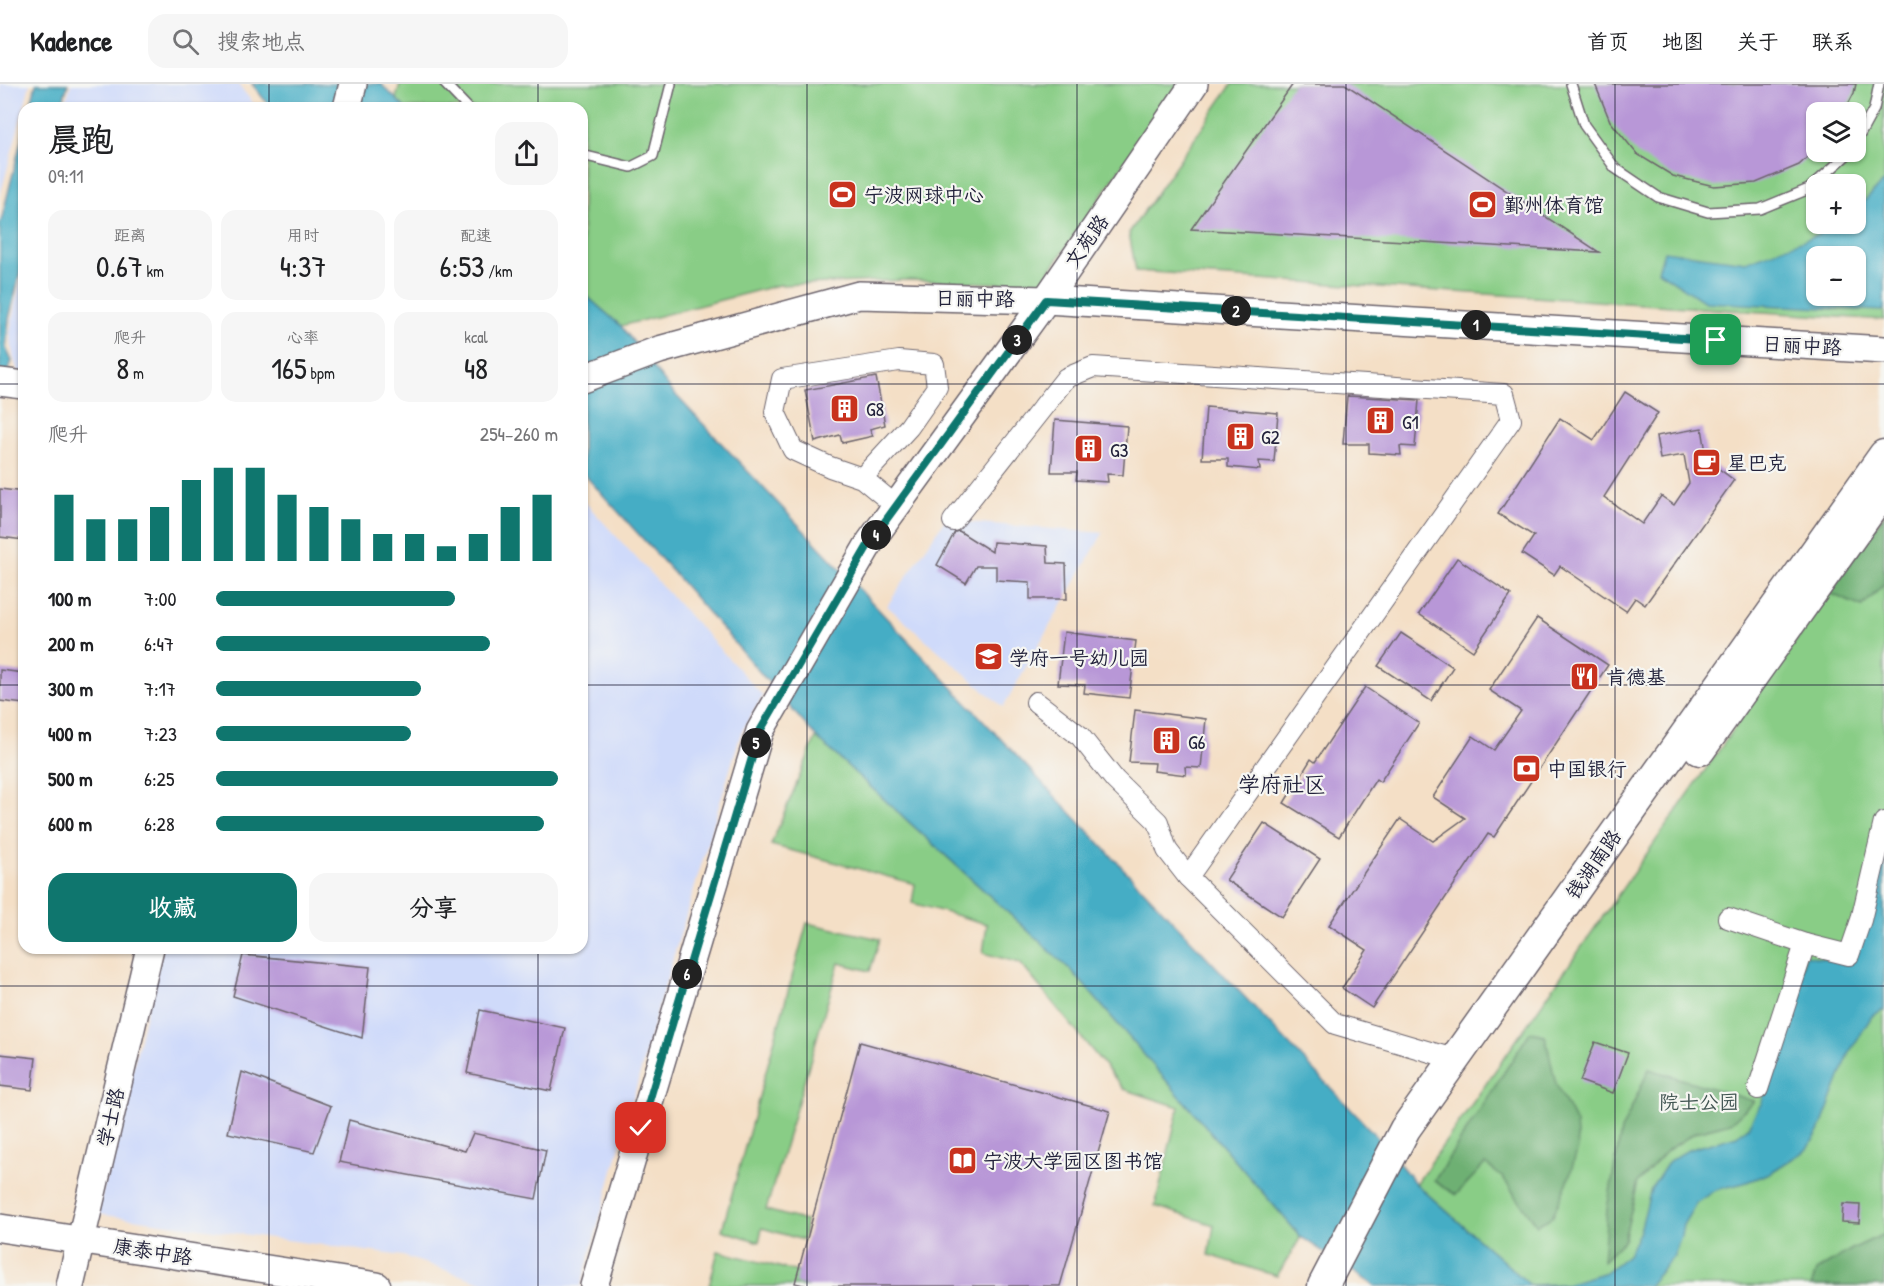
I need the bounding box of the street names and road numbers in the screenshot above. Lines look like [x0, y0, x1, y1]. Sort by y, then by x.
street label: 文苑路 [1058, 208, 1115, 273]
street label: 日丽中路 [935, 284, 1016, 312]
street label: 日丽中路 [1761, 329, 1844, 361]
street label: 钱湖南路 [1559, 823, 1628, 905]
street label: 学士路 [90, 1084, 130, 1149]
street label: 康泰中路 [111, 1231, 196, 1271]

